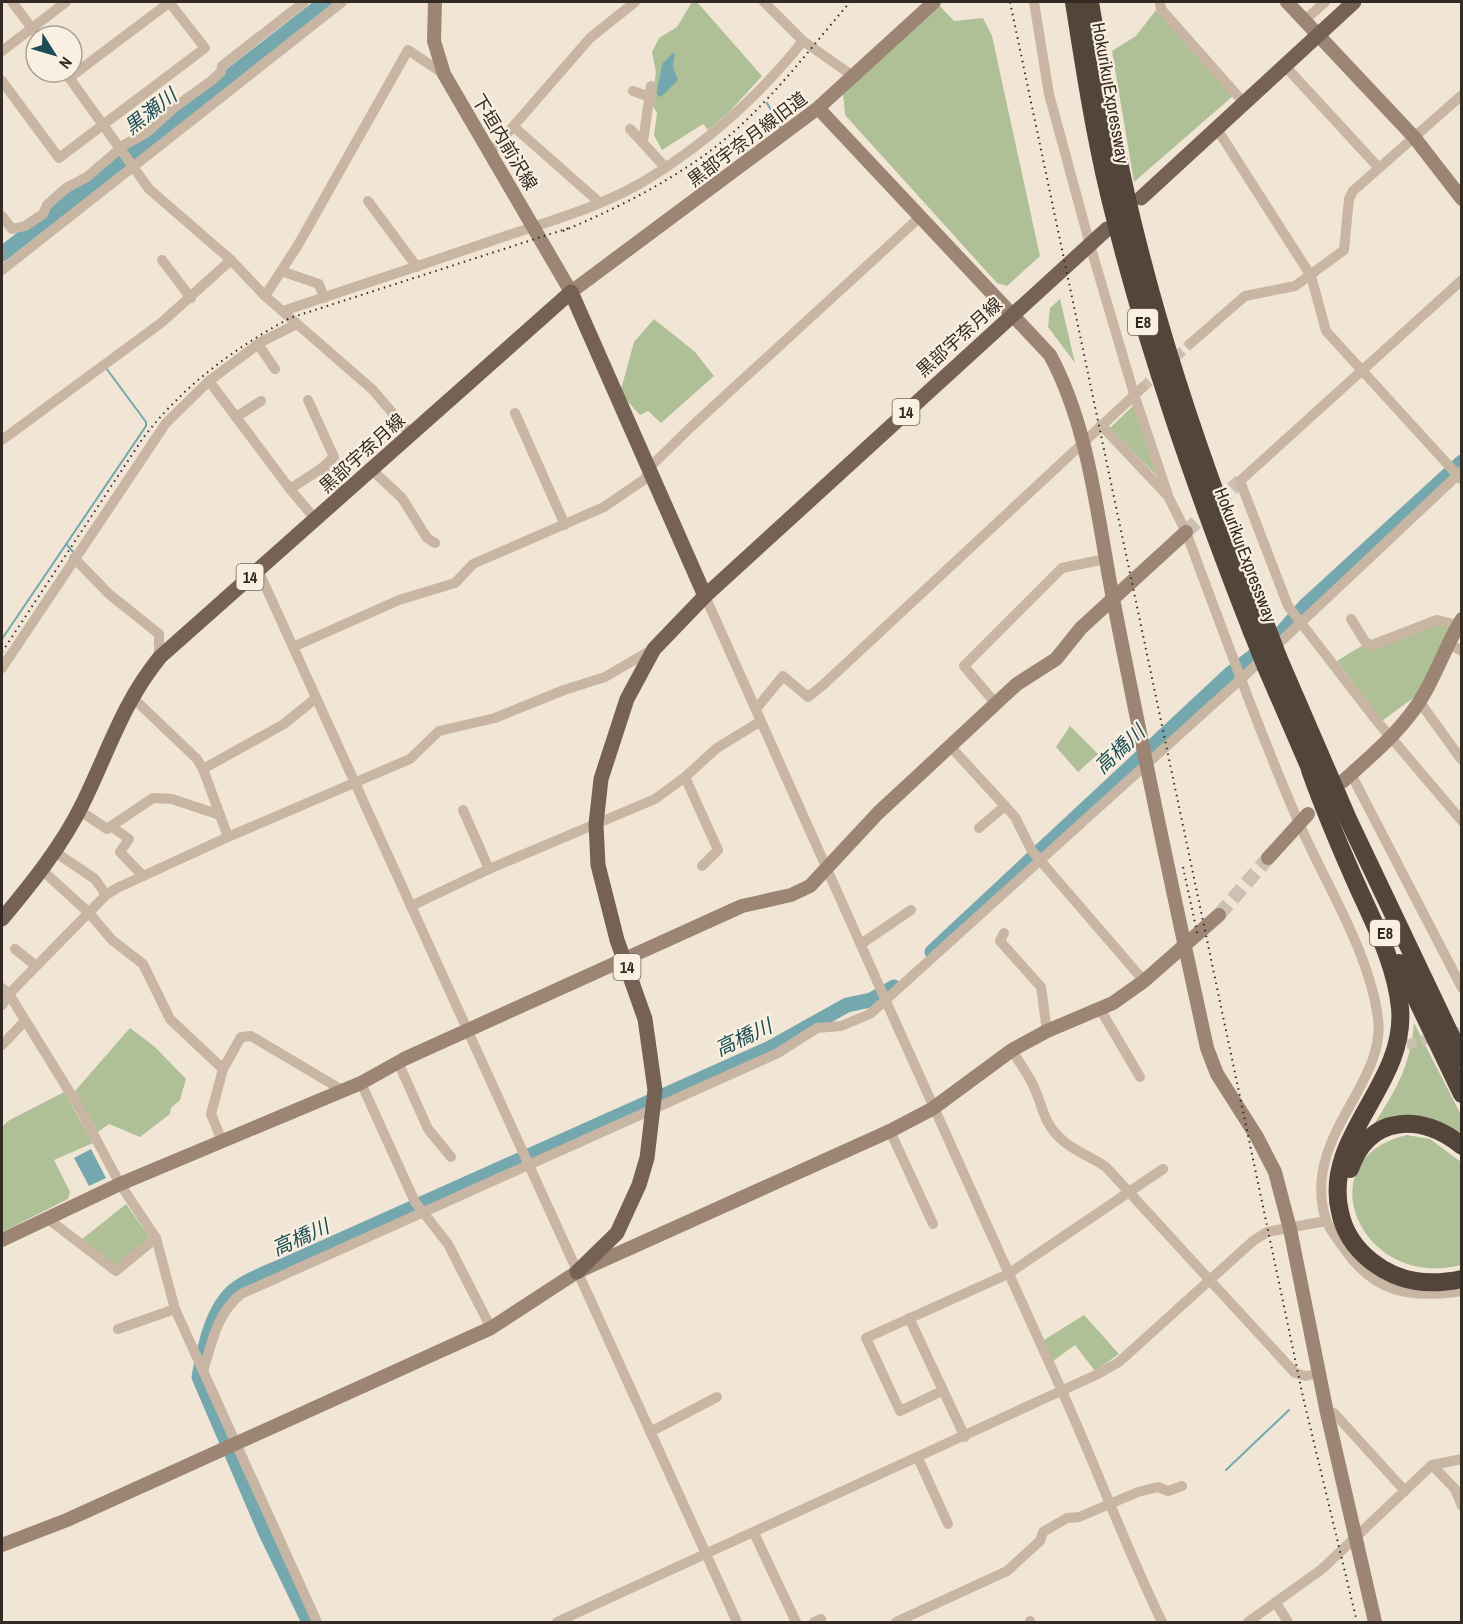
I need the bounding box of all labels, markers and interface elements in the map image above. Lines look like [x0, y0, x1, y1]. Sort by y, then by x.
street label: Hokuriku Expressway [1086, 21, 1136, 166]
north arrow [24, 24, 84, 84]
text: N [54, 53, 78, 73]
water label: 黒瀬川 [118, 81, 184, 140]
street label: 黒部宇奈月線旧道 [682, 86, 812, 192]
street label: 下垣内前沢線 [466, 89, 544, 195]
street label: 黒部宇奈月線 [911, 292, 1007, 382]
road number: E8 [1128, 309, 1158, 335]
road number: 14 [892, 399, 920, 425]
street label: 黒部宇奈月線 [314, 408, 410, 498]
street label: Hokuriku Expressway [1209, 484, 1283, 627]
road number: 14 [236, 564, 264, 590]
water label: 高橋川 [1088, 717, 1152, 779]
road number: E8 [1370, 920, 1400, 946]
road number: 14 [614, 954, 640, 980]
water label: 高橋川 [710, 1011, 778, 1062]
water label: 高橋川 [267, 1212, 335, 1262]

